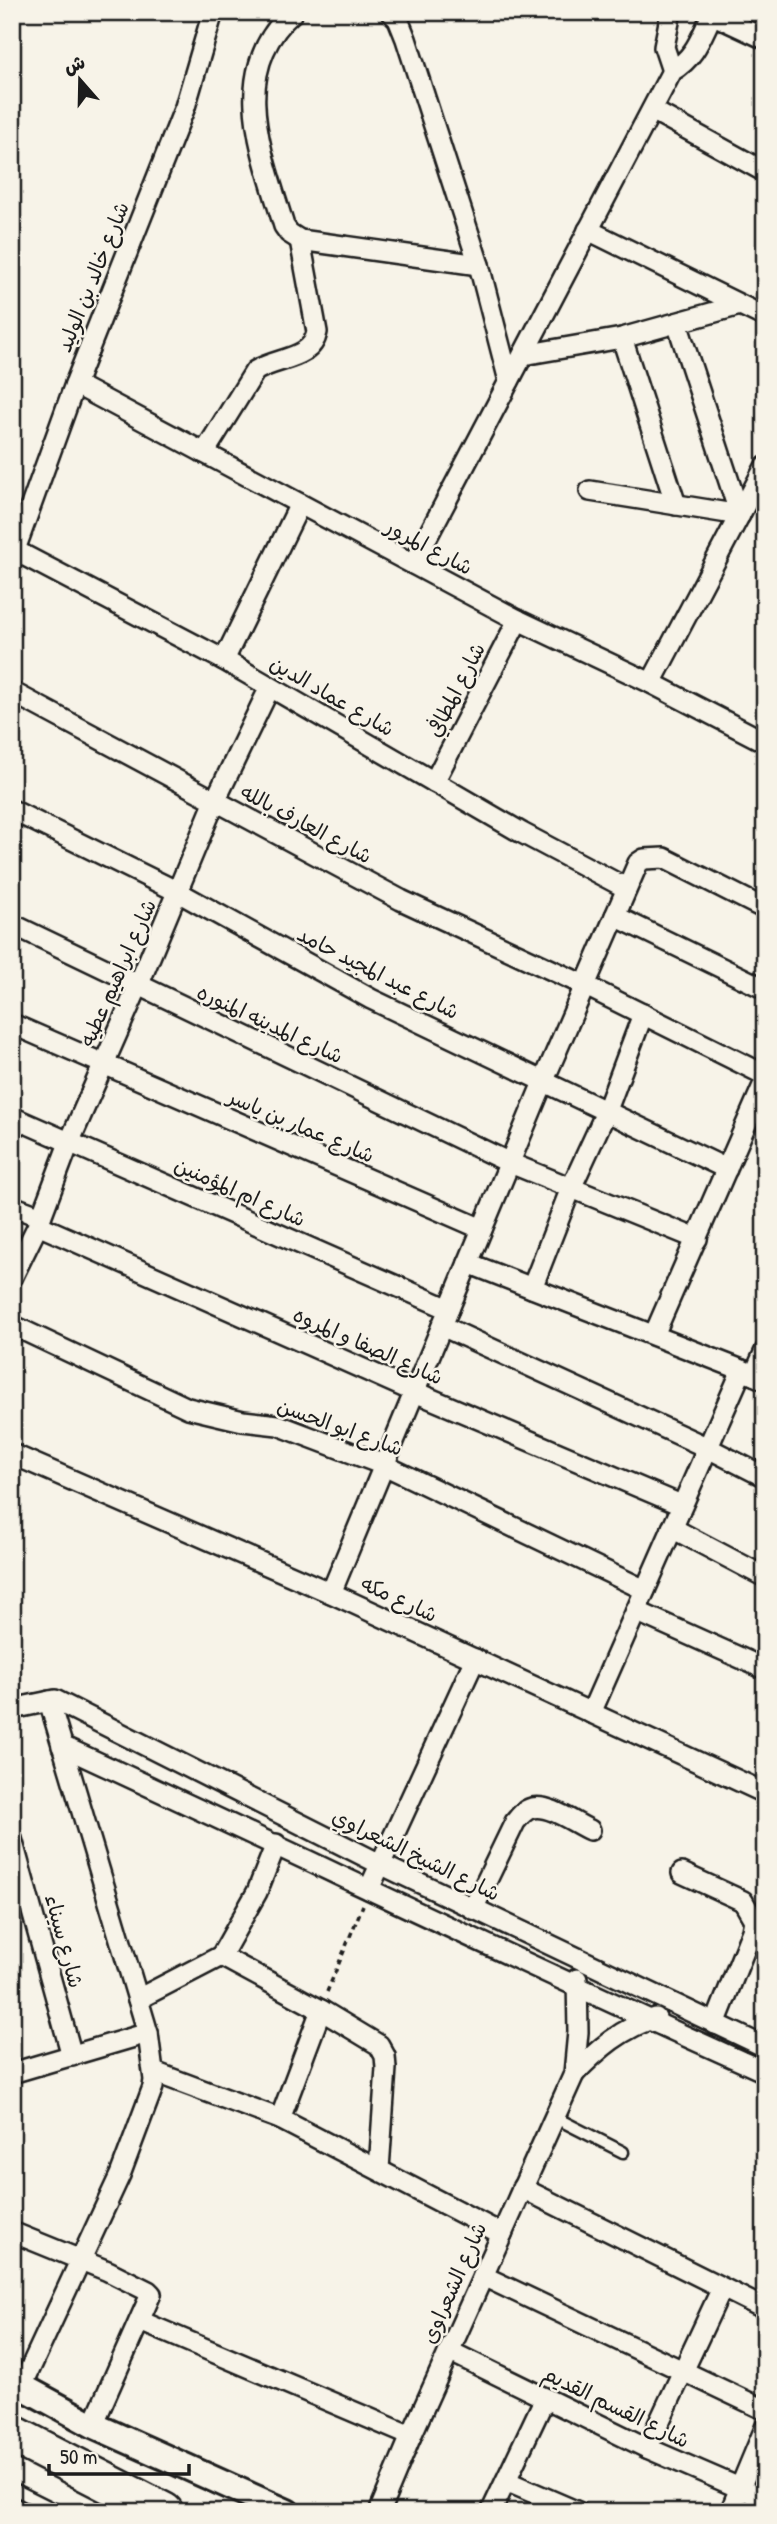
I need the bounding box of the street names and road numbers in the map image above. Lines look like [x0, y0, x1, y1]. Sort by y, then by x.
street label: شارع خالد بن الوليد [49, 197, 137, 357]
street label: شارع المرور [378, 511, 478, 583]
street label: شارع المطافي [419, 637, 493, 743]
street label: شارع عماد الدين [264, 648, 400, 744]
street label: شارع العارف بالله [235, 777, 377, 871]
street label: شارع ابراهيم عطيه [72, 895, 165, 1052]
street label: شارع عبد المجيد حامد [292, 919, 464, 1027]
street label: شارع المدينه المنوره [192, 977, 348, 1071]
street label: شارع عمار بن ياسر [221, 1081, 379, 1170]
street label: شارع ام المؤمنين [169, 1150, 310, 1235]
street label: شارع الصفا و المروه [288, 1299, 448, 1393]
street label: شارع ابو الحسن [273, 1390, 407, 1464]
street label: شارع مكه [356, 1568, 442, 1630]
street label: شارع الشيخ الشعراوي [327, 1801, 505, 1909]
street label: شارع سيناء [37, 1891, 91, 1991]
street label: شارع الشعراوى [414, 2217, 494, 2349]
street label: شارع القسم القديم [537, 2358, 695, 2457]

